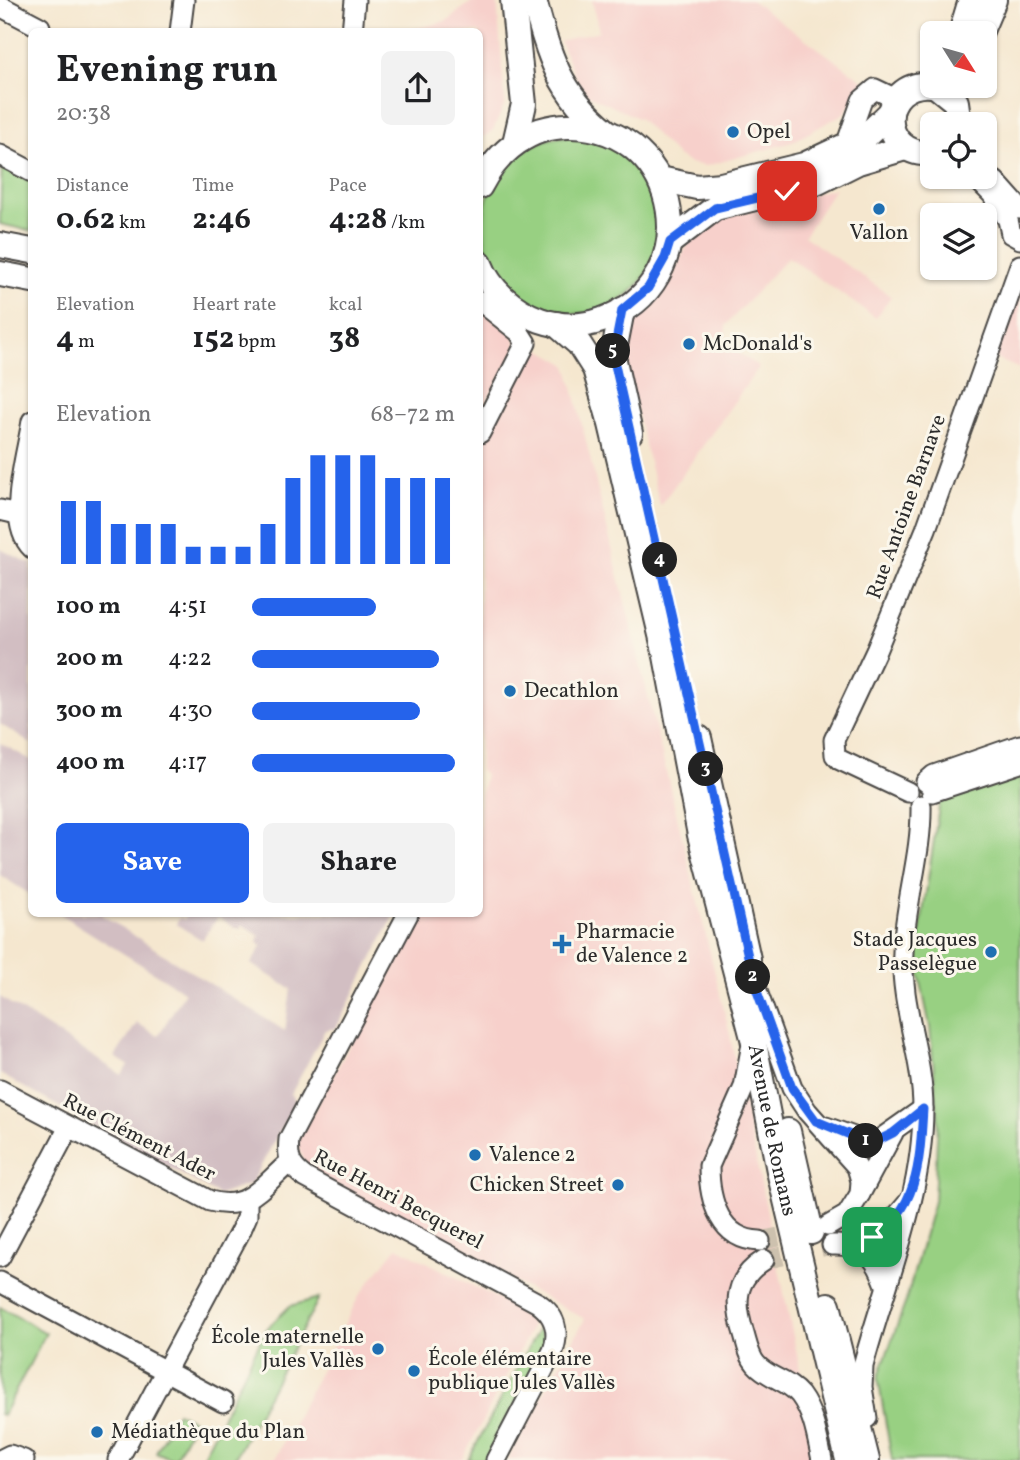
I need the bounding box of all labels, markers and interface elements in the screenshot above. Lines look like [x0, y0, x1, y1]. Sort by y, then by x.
north arrow [920, 21, 998, 98]
map controls [920, 21, 997, 280]
text: Evening run [56, 45, 278, 98]
button: share [381, 51, 455, 125]
text: 20:38 [56, 98, 111, 130]
button: locate [920, 112, 997, 189]
place label: Opel [747, 118, 791, 147]
marker: Opel [725, 124, 741, 140]
pin [757, 161, 817, 221]
icon: check [768, 172, 806, 210]
text: Distance [56, 173, 129, 199]
text: Time [192, 173, 234, 199]
text: Pace [329, 173, 367, 199]
text: 0.62 [56, 199, 115, 241]
text: 2:46 [192, 199, 251, 241]
text: 4:28 [329, 199, 387, 241]
marker: Vallon [871, 201, 887, 217]
button: layers [920, 203, 997, 280]
text: km [115, 210, 146, 236]
text: /km [387, 210, 425, 236]
place label: Vallon [849, 219, 909, 248]
text: Elevation [56, 292, 135, 318]
text: Heart rate [192, 292, 276, 318]
text: kcal [329, 292, 362, 318]
text: 4 [56, 318, 74, 360]
text: 152 [192, 318, 234, 360]
text: 38 [329, 318, 360, 360]
text: m [74, 329, 95, 355]
text: bpm [234, 329, 276, 355]
place label: McDonald's [703, 330, 812, 359]
pin: 5 [596, 334, 630, 368]
marker: McDonald's [681, 336, 697, 352]
text: 5 [608, 337, 617, 363]
text: Elevation [56, 399, 152, 431]
text: 68–72 m [371, 399, 455, 431]
street label: Rue Antoine Barnave [860, 411, 954, 603]
pin: 4 [642, 542, 678, 578]
text: 4 [654, 546, 665, 572]
text: 100 m [56, 591, 121, 623]
text: 4:51 [168, 591, 207, 623]
text: 200 m [56, 643, 123, 675]
text: 4:22 [168, 643, 212, 675]
place label: Decathlon [524, 677, 619, 706]
marker: Decathlon [502, 683, 518, 699]
text: 300 m [56, 695, 123, 727]
text: 4:30 [168, 695, 212, 727]
text: 400 m [56, 747, 125, 779]
text: 4:17 [168, 747, 207, 779]
pin: 3 [688, 752, 724, 786]
text: 3 [701, 755, 710, 781]
button: Save [56, 823, 249, 903]
button: Share [263, 823, 455, 903]
place label: Pharmacie de Valence 2 [576, 918, 688, 971]
place label: Stade Jacques Passelègue [853, 926, 977, 979]
marker: Pharmacie de Valence 2 [554, 936, 570, 952]
marker: Stade Jacques Passelègue [983, 944, 999, 960]
pin: 2 [736, 960, 770, 995]
text: 2 [748, 963, 757, 989]
street label: Avenue de Romans [740, 1042, 804, 1219]
street label: Rue Clément Ader [58, 1087, 221, 1189]
pin: 1 [848, 1124, 884, 1158]
text: 1 [862, 1127, 869, 1153]
place label: Valence 2 [489, 1141, 576, 1170]
street label: Rue Henri Becquerel [308, 1143, 488, 1257]
marker: Valence 2 [467, 1147, 483, 1163]
place label: Chicken Street [470, 1171, 604, 1200]
marker: Chicken Street [610, 1177, 626, 1193]
pin [842, 1207, 902, 1267]
icon: arrive [853, 1218, 891, 1256]
place label: École maternelle Jules Vallès [211, 1323, 364, 1376]
marker: École maternelle Jules Vallès [370, 1341, 386, 1357]
place label: École élémentaire publique Jules Vallès [428, 1345, 615, 1398]
marker: École élémentaire publique Jules Vallès [406, 1363, 422, 1379]
place label: Médiathèque du Plan [111, 1418, 305, 1447]
marker: Médiathèque du Plan [89, 1424, 105, 1440]

